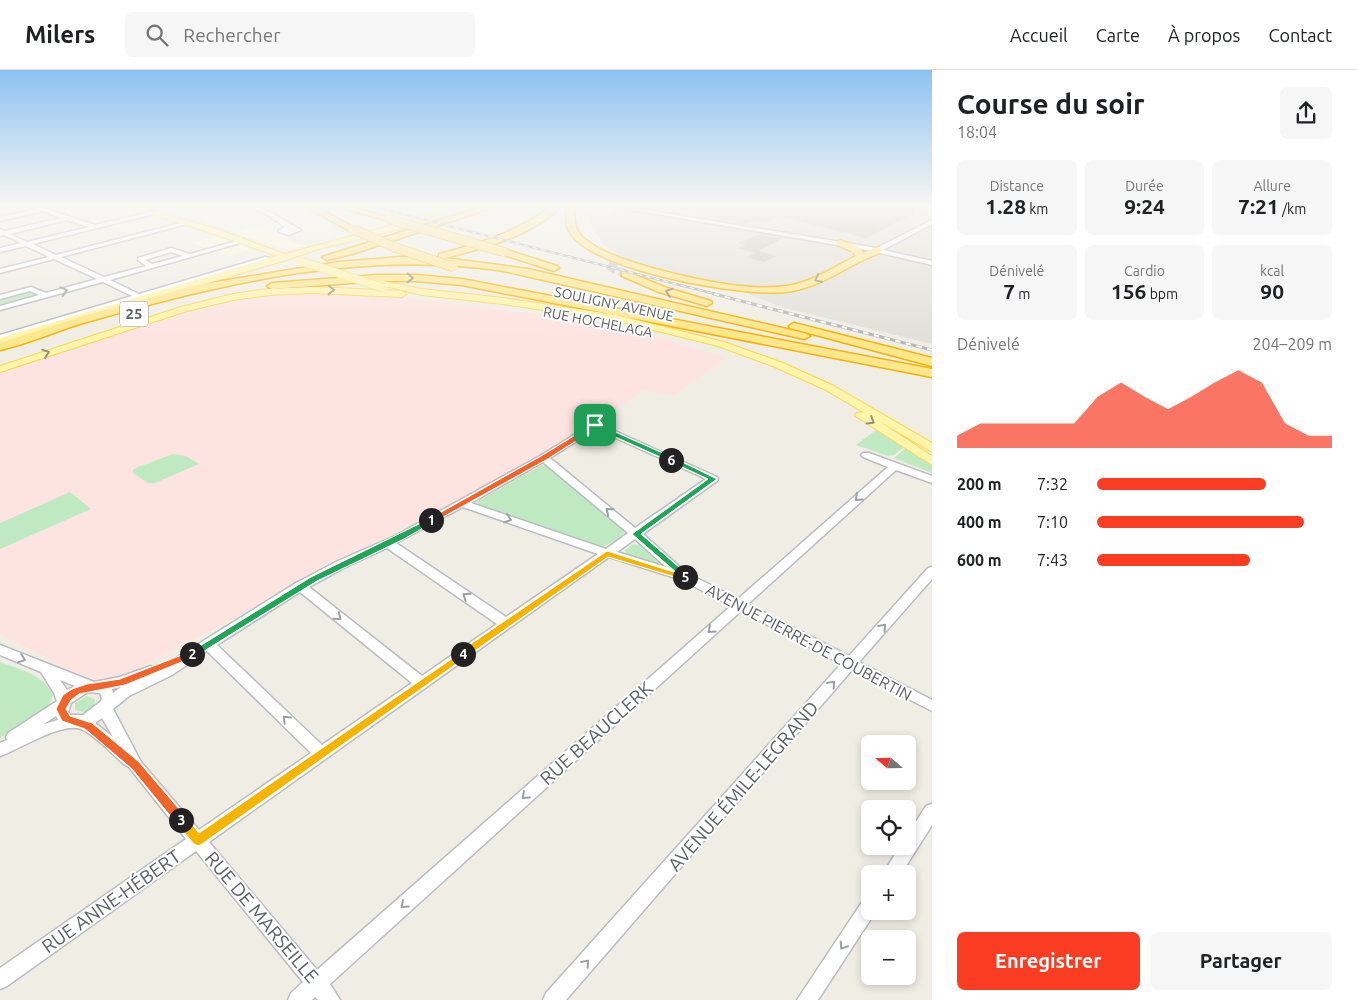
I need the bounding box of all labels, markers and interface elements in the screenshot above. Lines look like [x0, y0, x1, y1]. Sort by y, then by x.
search box [125, 12, 475, 57]
text: Milers [25, 21, 95, 48]
icon: search [143, 21, 171, 49]
text: Rechercher [183, 24, 280, 46]
text: Accueil [1010, 25, 1068, 45]
text: Carte [1096, 25, 1140, 45]
text: À propos [1168, 25, 1240, 45]
text: Contact [1268, 25, 1332, 45]
button: share [1280, 87, 1332, 139]
text: Course du soir [957, 88, 1145, 119]
text: 18:04 [957, 123, 997, 141]
text: Distance [990, 178, 1044, 194]
text: Durée [1125, 178, 1164, 194]
text: Allure [1253, 178, 1291, 194]
text: 1.28 [985, 194, 1026, 218]
text: 9:24 [1124, 194, 1165, 218]
text: 7:21 [1238, 194, 1279, 218]
text: km [1026, 201, 1048, 217]
text: /km [1279, 201, 1306, 217]
text: Dénivelé [989, 263, 1044, 279]
text: Cardio [1124, 263, 1165, 279]
text: kcal [1260, 263, 1284, 279]
one-way arrow [407, 273, 415, 284]
one-way arrow [814, 273, 823, 283]
text: 7 [1003, 279, 1015, 303]
text: 156 [1111, 279, 1146, 303]
text: 90 [1260, 279, 1284, 303]
street label: SOULIGNY AVENUE [553, 284, 675, 324]
one-way arrow [328, 285, 335, 295]
one-way arrow [59, 286, 67, 296]
text: m [1015, 286, 1030, 302]
text: bpm [1146, 286, 1178, 302]
one-way arrow [666, 288, 674, 298]
road number: 25 [120, 302, 148, 326]
street label: RUE HOCHELAGA [542, 304, 654, 340]
text: Dénivelé [957, 335, 1020, 353]
text: 204–209 m [1252, 335, 1332, 353]
one-way arrow [41, 348, 50, 358]
pin [574, 404, 616, 446]
icon: arrive [581, 411, 609, 439]
one-way arrow [865, 415, 874, 425]
pin: 6 [658, 448, 684, 472]
text: 6 [668, 452, 675, 468]
text: 200 m [957, 475, 1002, 493]
text: 7:32 [1037, 475, 1068, 493]
one-way arrow [855, 492, 864, 501]
pin: 1 [418, 508, 444, 532]
one-way arrow [606, 509, 615, 517]
text: 1 [428, 512, 435, 528]
one-way arrow [503, 513, 512, 523]
text: 400 m [957, 513, 1002, 531]
text: 7:10 [1037, 513, 1068, 531]
text: 600 m [957, 551, 1002, 569]
text: 7:43 [1037, 551, 1068, 569]
pin: 5 [672, 564, 698, 590]
text: 5 [682, 569, 689, 585]
street label: AVENUE PIERRE-DE COUBERTIN [703, 580, 915, 704]
one-way arrow [463, 593, 472, 602]
one-way arrow [332, 611, 341, 619]
one-way arrow [707, 624, 716, 633]
one-way arrow [877, 624, 886, 633]
pin: 2 [180, 642, 204, 666]
pin: 4 [450, 642, 476, 666]
text: 2 [189, 646, 196, 662]
text: 4 [460, 646, 467, 662]
one-way arrow [18, 653, 26, 663]
street label: RUE BEAUCLERK [535, 677, 657, 789]
one-way arrow [827, 681, 836, 690]
street label: AVENUE ÉMILE-LEGRAND [663, 697, 823, 875]
one-way arrow [282, 716, 291, 725]
north arrow [861, 735, 916, 790]
map controls [861, 735, 916, 985]
one-way arrow [521, 791, 530, 800]
button: locate [861, 800, 916, 855]
pin: 3 [168, 808, 194, 832]
text: 3 [178, 812, 185, 828]
street label: RUE ANNE-HÉBERT [37, 845, 185, 957]
street label: RUE DE MARSEILLE [201, 847, 323, 987]
button: + [861, 865, 916, 920]
one-way arrow [400, 899, 409, 908]
button: − [861, 930, 916, 985]
button: Enregistrer [957, 932, 1140, 990]
button: Partager [1150, 932, 1332, 990]
one-way arrow [840, 940, 849, 949]
one-way arrow [580, 960, 589, 969]

